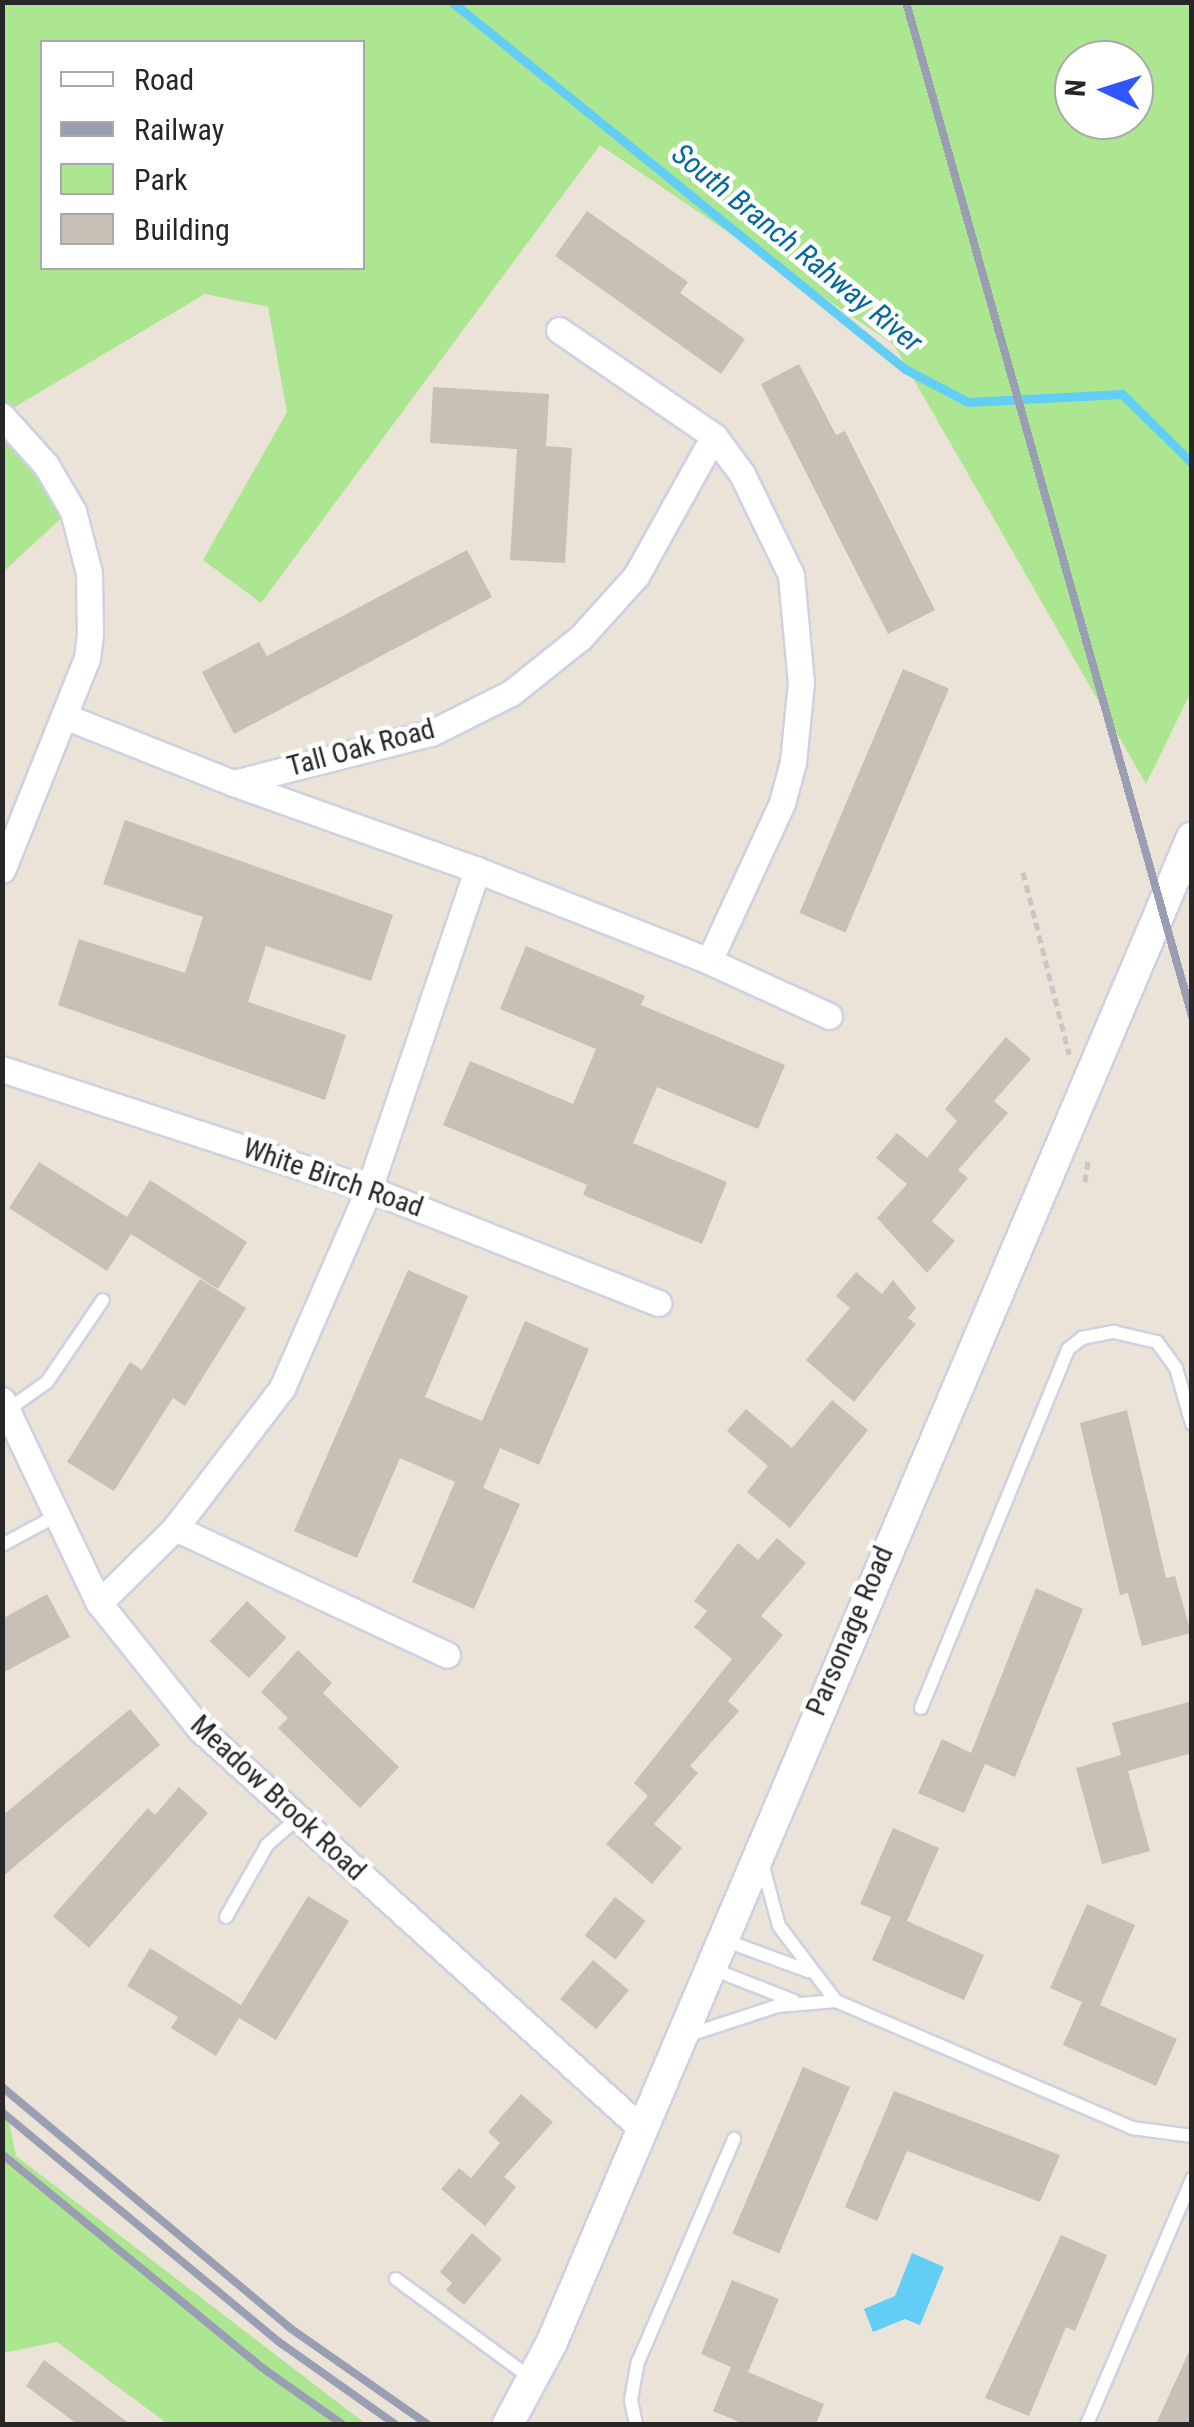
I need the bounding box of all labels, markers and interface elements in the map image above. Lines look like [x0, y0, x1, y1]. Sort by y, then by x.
legend [40, 40, 365, 270]
north arrow [1054, 40, 1154, 140]
text: Road [134, 62, 194, 97]
text: N [1059, 78, 1093, 98]
text: Railway [134, 112, 224, 147]
water label: South Branch Rahway River [665, 136, 929, 360]
text: Park [134, 162, 188, 197]
text: Building [134, 212, 230, 247]
street label: Tall Oak Road [284, 712, 438, 784]
street label: White Birch Road [239, 1131, 427, 1225]
street label: Parsonage Road [799, 1541, 901, 1721]
street label: Meadow Brook Road [183, 1708, 373, 1888]

